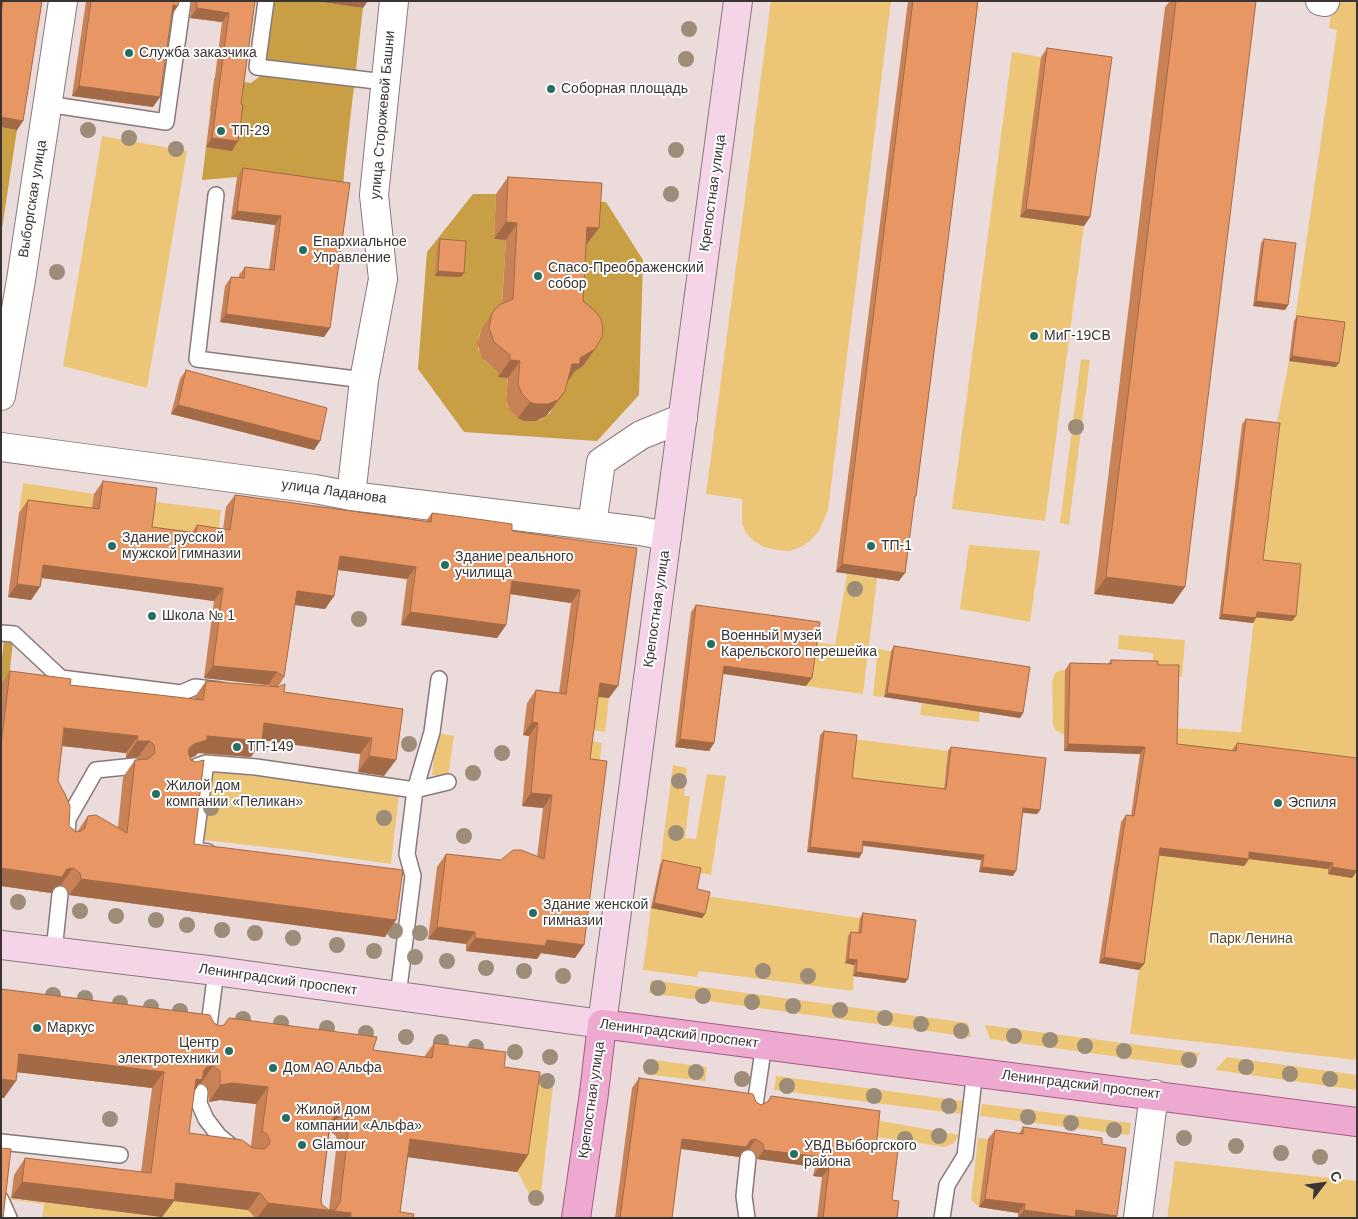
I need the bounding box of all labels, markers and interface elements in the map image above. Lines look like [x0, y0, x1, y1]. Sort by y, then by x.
street label: улица Сторожевой Башни [367, 30, 399, 200]
place label: Служба заказчика [139, 45, 257, 61]
marker: Служба заказчика [123, 47, 135, 59]
place label: Соборная площадь [561, 81, 688, 97]
marker: Соборная площадь [545, 83, 557, 95]
place label: ТП-29 [231, 123, 270, 139]
marker: ТП-29 [215, 125, 227, 137]
street label: Крепостная улица [696, 133, 730, 253]
street label: Выборгская улица [15, 139, 51, 259]
place label: Епархиальное Управление [313, 234, 407, 266]
marker: Епархиальное Управление [297, 244, 309, 256]
place label: Спасо-Преображенский собор [548, 260, 704, 292]
marker: Спасо-Преображенский собор [532, 270, 544, 282]
place label: МиГ-19СВ [1044, 328, 1111, 344]
marker: МиГ-19СВ [1028, 330, 1040, 342]
street label: улица Ладанова [280, 476, 388, 508]
place label: Здание русской мужской гимназии [122, 530, 241, 562]
place label: ТП-1 [881, 538, 912, 554]
marker: Здание русской мужской гимназии [106, 540, 118, 552]
marker: ТП-1 [865, 540, 877, 552]
place label: Здание реального училища [455, 549, 574, 582]
street label: Крепостная улица [640, 549, 674, 669]
marker: Здание реального училища [439, 559, 451, 571]
place label: Школа № 1 [162, 608, 235, 624]
marker: Школа № 1 [146, 610, 158, 622]
place label: Военный музей Карельского перешейка [721, 628, 877, 660]
marker: Военный музей Карельского перешейка [705, 638, 717, 650]
place label: ТП-149 [247, 739, 294, 755]
marker: ТП-149 [231, 741, 243, 753]
place label: Жилой дом компании «Пеликан» [166, 778, 303, 810]
marker: Жилой дом компании «Пеликан» [150, 788, 162, 800]
place label: Эспиля [1288, 795, 1336, 811]
marker: Эспиля [1272, 797, 1284, 809]
place label: Здание женской гимназии [543, 897, 648, 930]
marker: Здание женской гимназии [527, 907, 539, 919]
park label: Парк Ленина [1209, 931, 1293, 947]
street label: Ленинградский проспект [198, 961, 358, 999]
street label: Ленинградский проспект [599, 1016, 759, 1052]
place label: Маркус [47, 1020, 95, 1036]
marker: Маркус [31, 1022, 43, 1034]
place label: Центр электротехники [118, 1035, 219, 1068]
street label: Крепостная улица [575, 1040, 609, 1160]
marker: Центр электротехники [223, 1045, 235, 1057]
place label: Дом АО Альфа [283, 1060, 382, 1076]
marker: Дом АО Альфа [267, 1062, 279, 1074]
street label: Ленинградский проспект [1001, 1067, 1161, 1103]
place label: Жилой дом компании «Альфа» [296, 1102, 422, 1134]
marker: Жилой дом компании «Альфа» [280, 1112, 292, 1124]
place label: Glamour [312, 1137, 366, 1153]
place label: УВД Выборгского района [804, 1138, 917, 1170]
marker: Glamour [296, 1139, 308, 1151]
marker: УВД Выборгского района [788, 1148, 800, 1160]
north arrow [1298, 1159, 1348, 1209]
text: С [1327, 1168, 1345, 1185]

